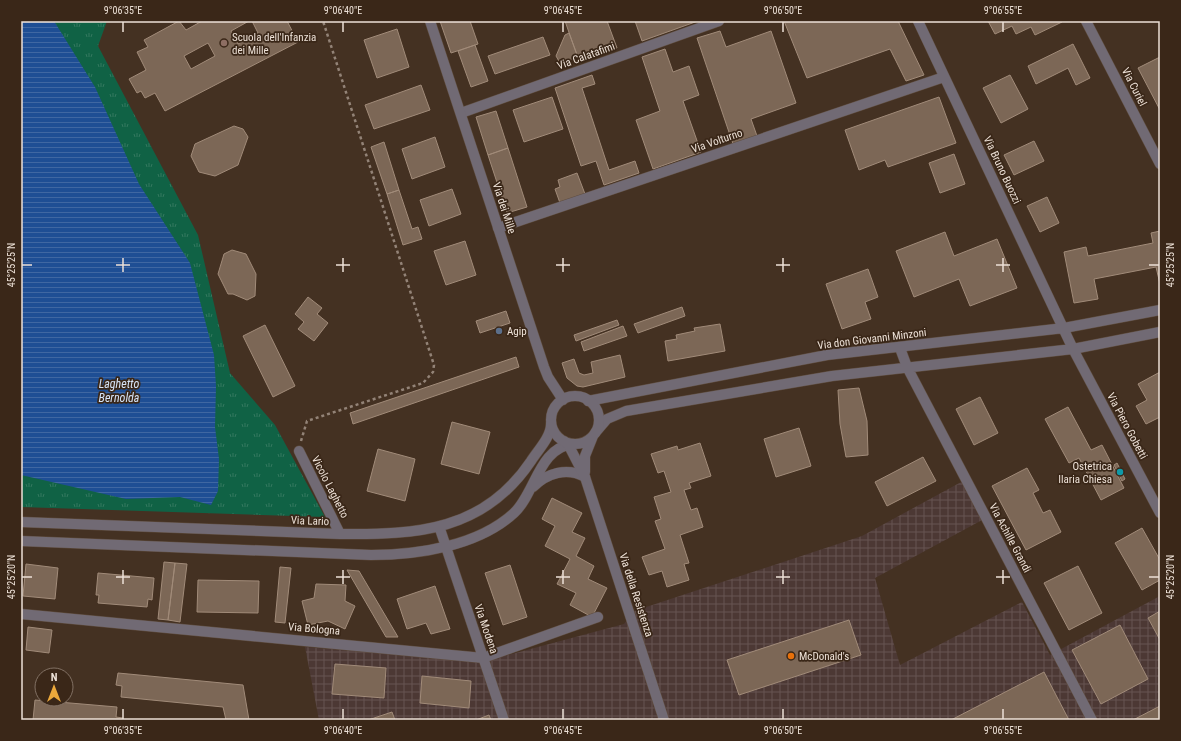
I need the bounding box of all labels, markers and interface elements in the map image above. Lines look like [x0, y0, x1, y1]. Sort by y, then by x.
text: 9°06'35"E [104, 5, 142, 16]
text: 9°06'40"E [324, 5, 362, 16]
text: 9°06'45"E [544, 5, 582, 16]
text: 9°06'50"E [764, 5, 802, 16]
text: 9°06'55"E [984, 5, 1022, 16]
place label: Scuola dell'Infanzia dei Mille [232, 31, 316, 57]
marker: Scuola dell'Infanzia dei Mille [219, 38, 229, 48]
street label: Via Calatafimi [555, 40, 617, 72]
street label: Via Curiel [1119, 66, 1149, 108]
street label: Via Volturno [690, 126, 745, 156]
street label: Via Bruno Buozzi [981, 134, 1023, 206]
street label: Via dei Mille [490, 181, 518, 235]
text: 45°25'25"N [6, 243, 17, 287]
text: 45°25'25"N [1165, 243, 1176, 287]
place label: Agip [507, 325, 527, 338]
marker: Agip [494, 326, 504, 336]
street label: Via don Giovanni Minzoni [817, 326, 927, 352]
water label: Laghetto Bernolda [99, 377, 139, 405]
street label: Via Piero Gobetti [1104, 391, 1150, 461]
street label: Vicolo Laghetto [309, 454, 351, 521]
place label: Ostetrica Ilaria Chiesa [1058, 460, 1112, 486]
marker: Ostetrica Ilaria Chiesa [1115, 467, 1125, 477]
street label: Via Achille Grandi [986, 501, 1034, 575]
street label: Via Lario [291, 514, 330, 528]
street label: Via della Resistenza [616, 551, 656, 639]
text: 45°25'20"N [6, 555, 17, 599]
text: 45°25'20"N [1165, 555, 1176, 599]
street label: Via Modena [471, 603, 501, 655]
street label: Via Bologna [287, 620, 341, 638]
place label: McDonald's [799, 650, 849, 663]
marker: McDonald's [786, 651, 796, 661]
north arrow [34, 667, 74, 707]
text: N [51, 671, 58, 684]
text: 9°06'35"E [104, 725, 142, 736]
text: 9°06'40"E [324, 725, 362, 736]
text: 9°06'45"E [544, 725, 582, 736]
text: 9°06'50"E [764, 725, 802, 736]
text: 9°06'55"E [984, 725, 1022, 736]

